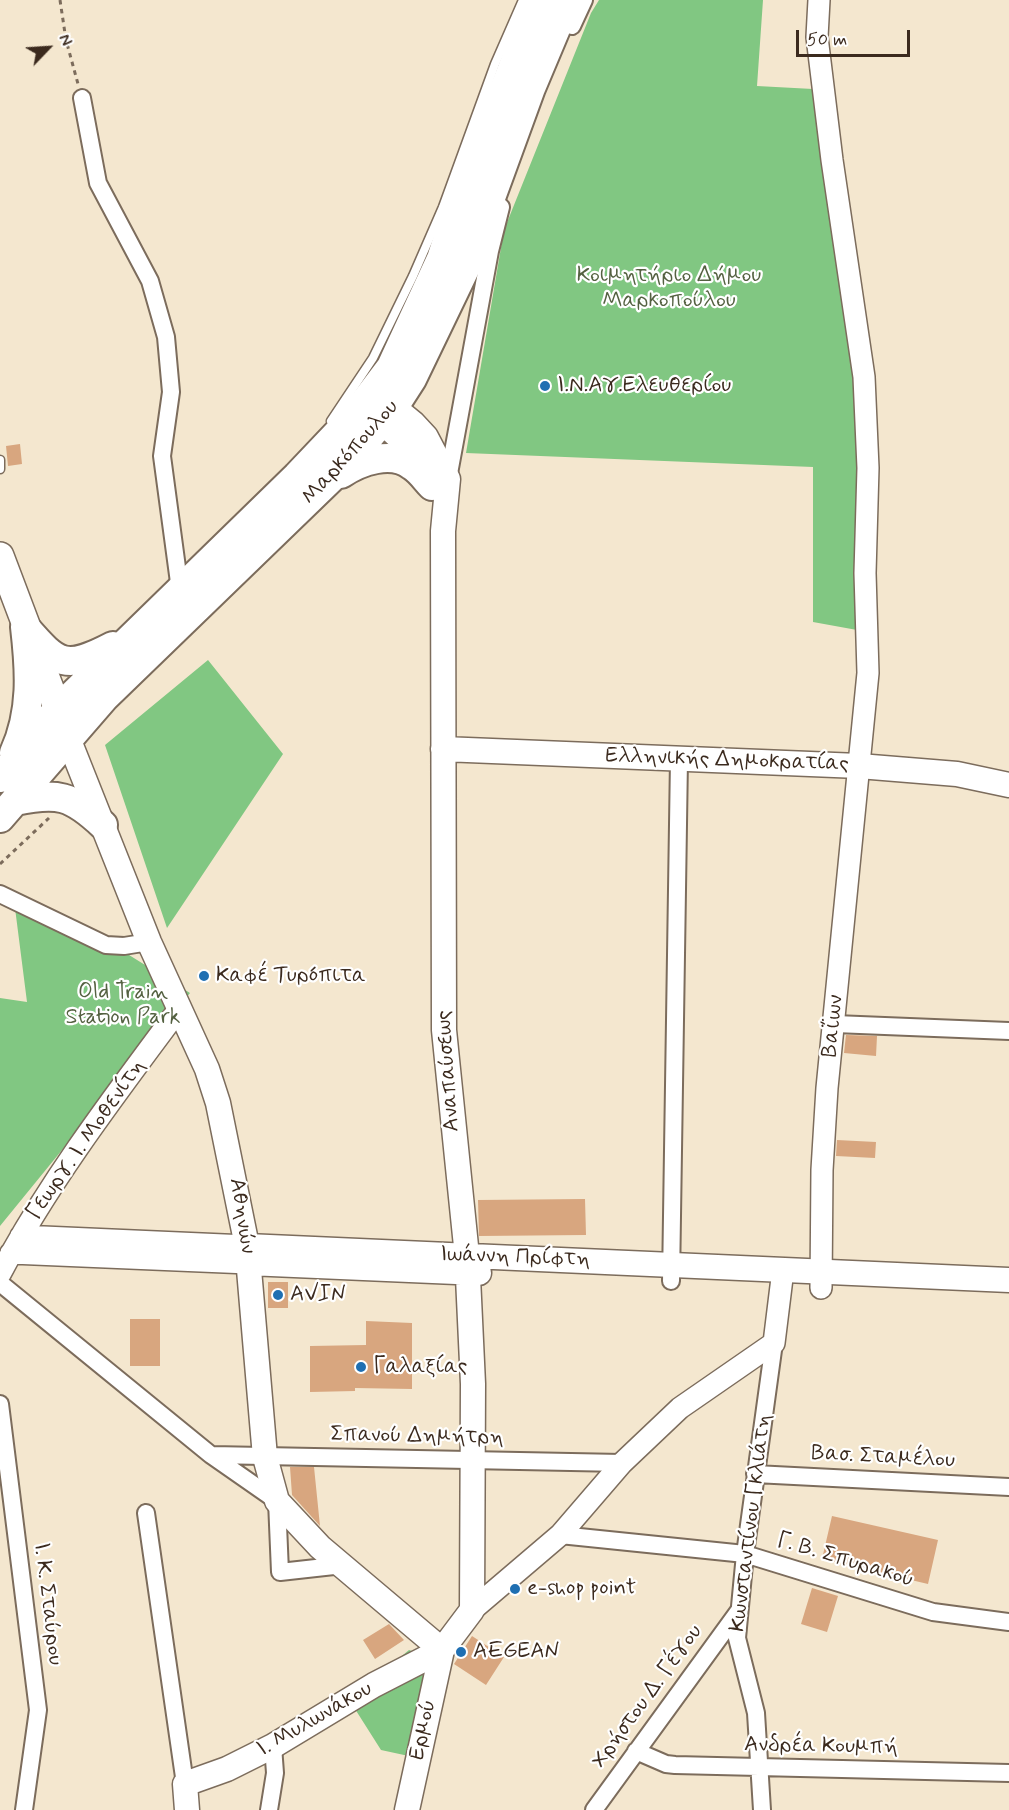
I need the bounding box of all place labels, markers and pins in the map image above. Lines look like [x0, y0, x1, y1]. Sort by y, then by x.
place label: Ι.Ν.Αγ.Ελευθερίου [557, 373, 731, 399]
marker: Ι.Ν.Αγ.Ελευθερίου [538, 379, 552, 393]
place label: Καφέ Τυρóπιτα [216, 963, 366, 989]
marker: Καφέ Τυρóπιτα [197, 969, 211, 983]
place label: AVIN [290, 1282, 346, 1308]
marker: AVIN [271, 1288, 285, 1302]
place label: Γαλαξίας [373, 1354, 467, 1380]
marker: Γαλαξίας [354, 1360, 368, 1374]
place label: e-shop point [527, 1576, 636, 1602]
marker: e-shop point [508, 1582, 522, 1596]
place label: AEGEAN [473, 1639, 560, 1665]
marker: AEGEAN [454, 1645, 468, 1659]

